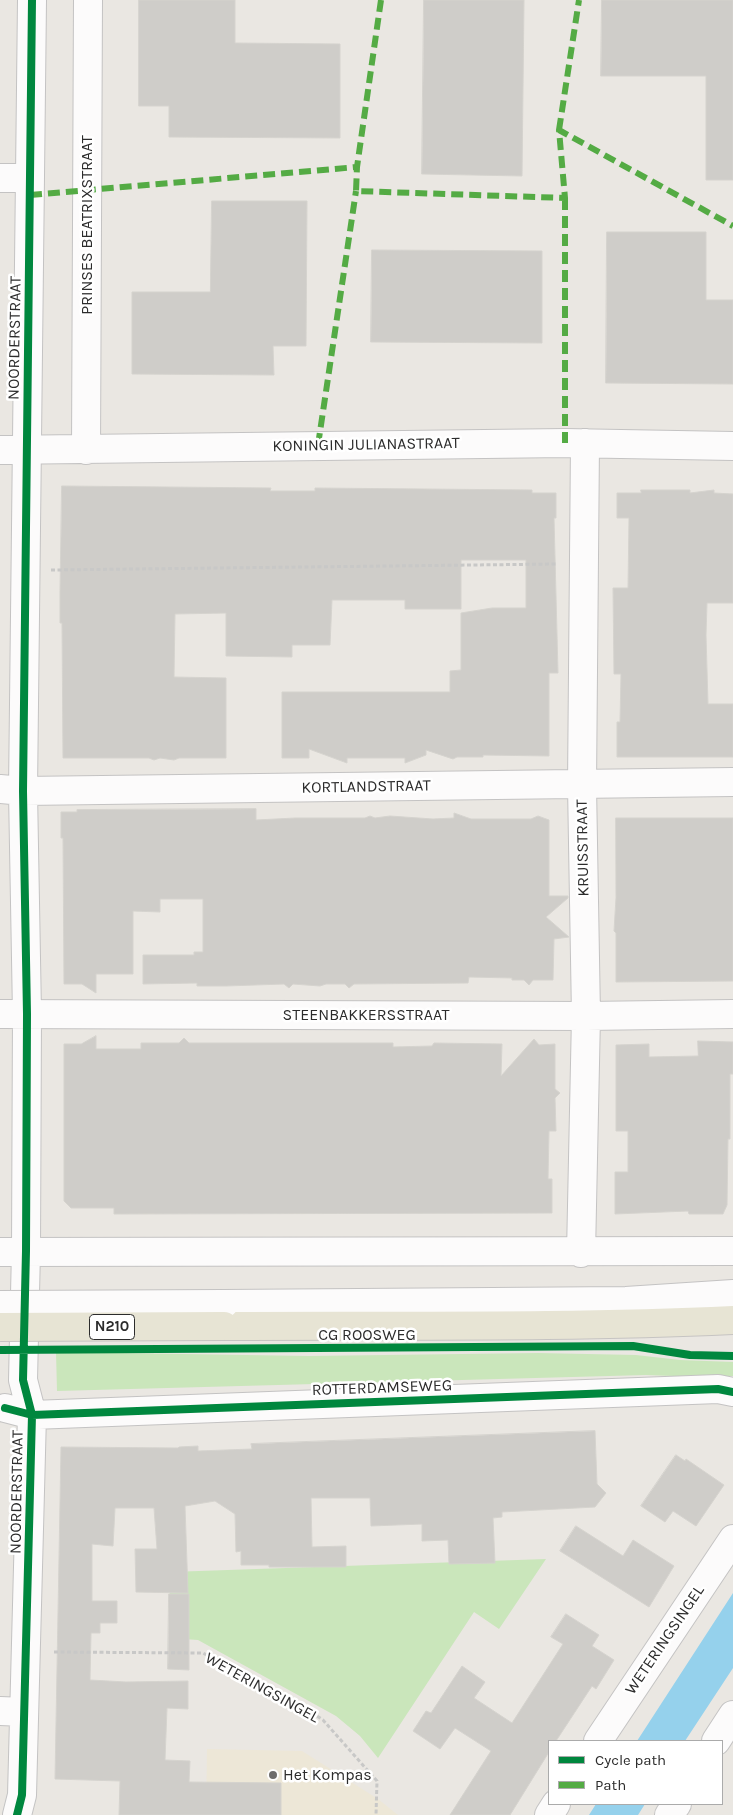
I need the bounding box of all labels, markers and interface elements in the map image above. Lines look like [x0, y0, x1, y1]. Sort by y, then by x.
street label: PRINSES BEATRIXSTRAAT [77, 135, 97, 315]
street label: NOORDERSTRAAT [4, 276, 26, 400]
street label: KONINGIN JULIANASTRAAT [272, 434, 460, 456]
street label: KORTLANDSTRAAT [301, 776, 431, 798]
street label: KRUISSTRAAT [573, 799, 593, 897]
street label: STEENBAKKERSSTRAAT [283, 1005, 449, 1025]
road number: N210 [90, 1314, 134, 1340]
street label: CG ROOSWEG [318, 1325, 416, 1345]
street label: ROTTERDAMSEWEG [311, 1376, 453, 1400]
street label: NOORDERSTRAAT [6, 1430, 28, 1554]
street label: WETERINGSINGEL [621, 1582, 709, 1698]
street label: WETERINGSINGEL [202, 1649, 322, 1727]
legend [548, 1740, 723, 1805]
text: Cycle path [595, 1751, 666, 1769]
place label: Het Kompas [283, 1765, 372, 1785]
marker: Het Kompas [267, 1769, 279, 1781]
text: Path [595, 1776, 626, 1794]

